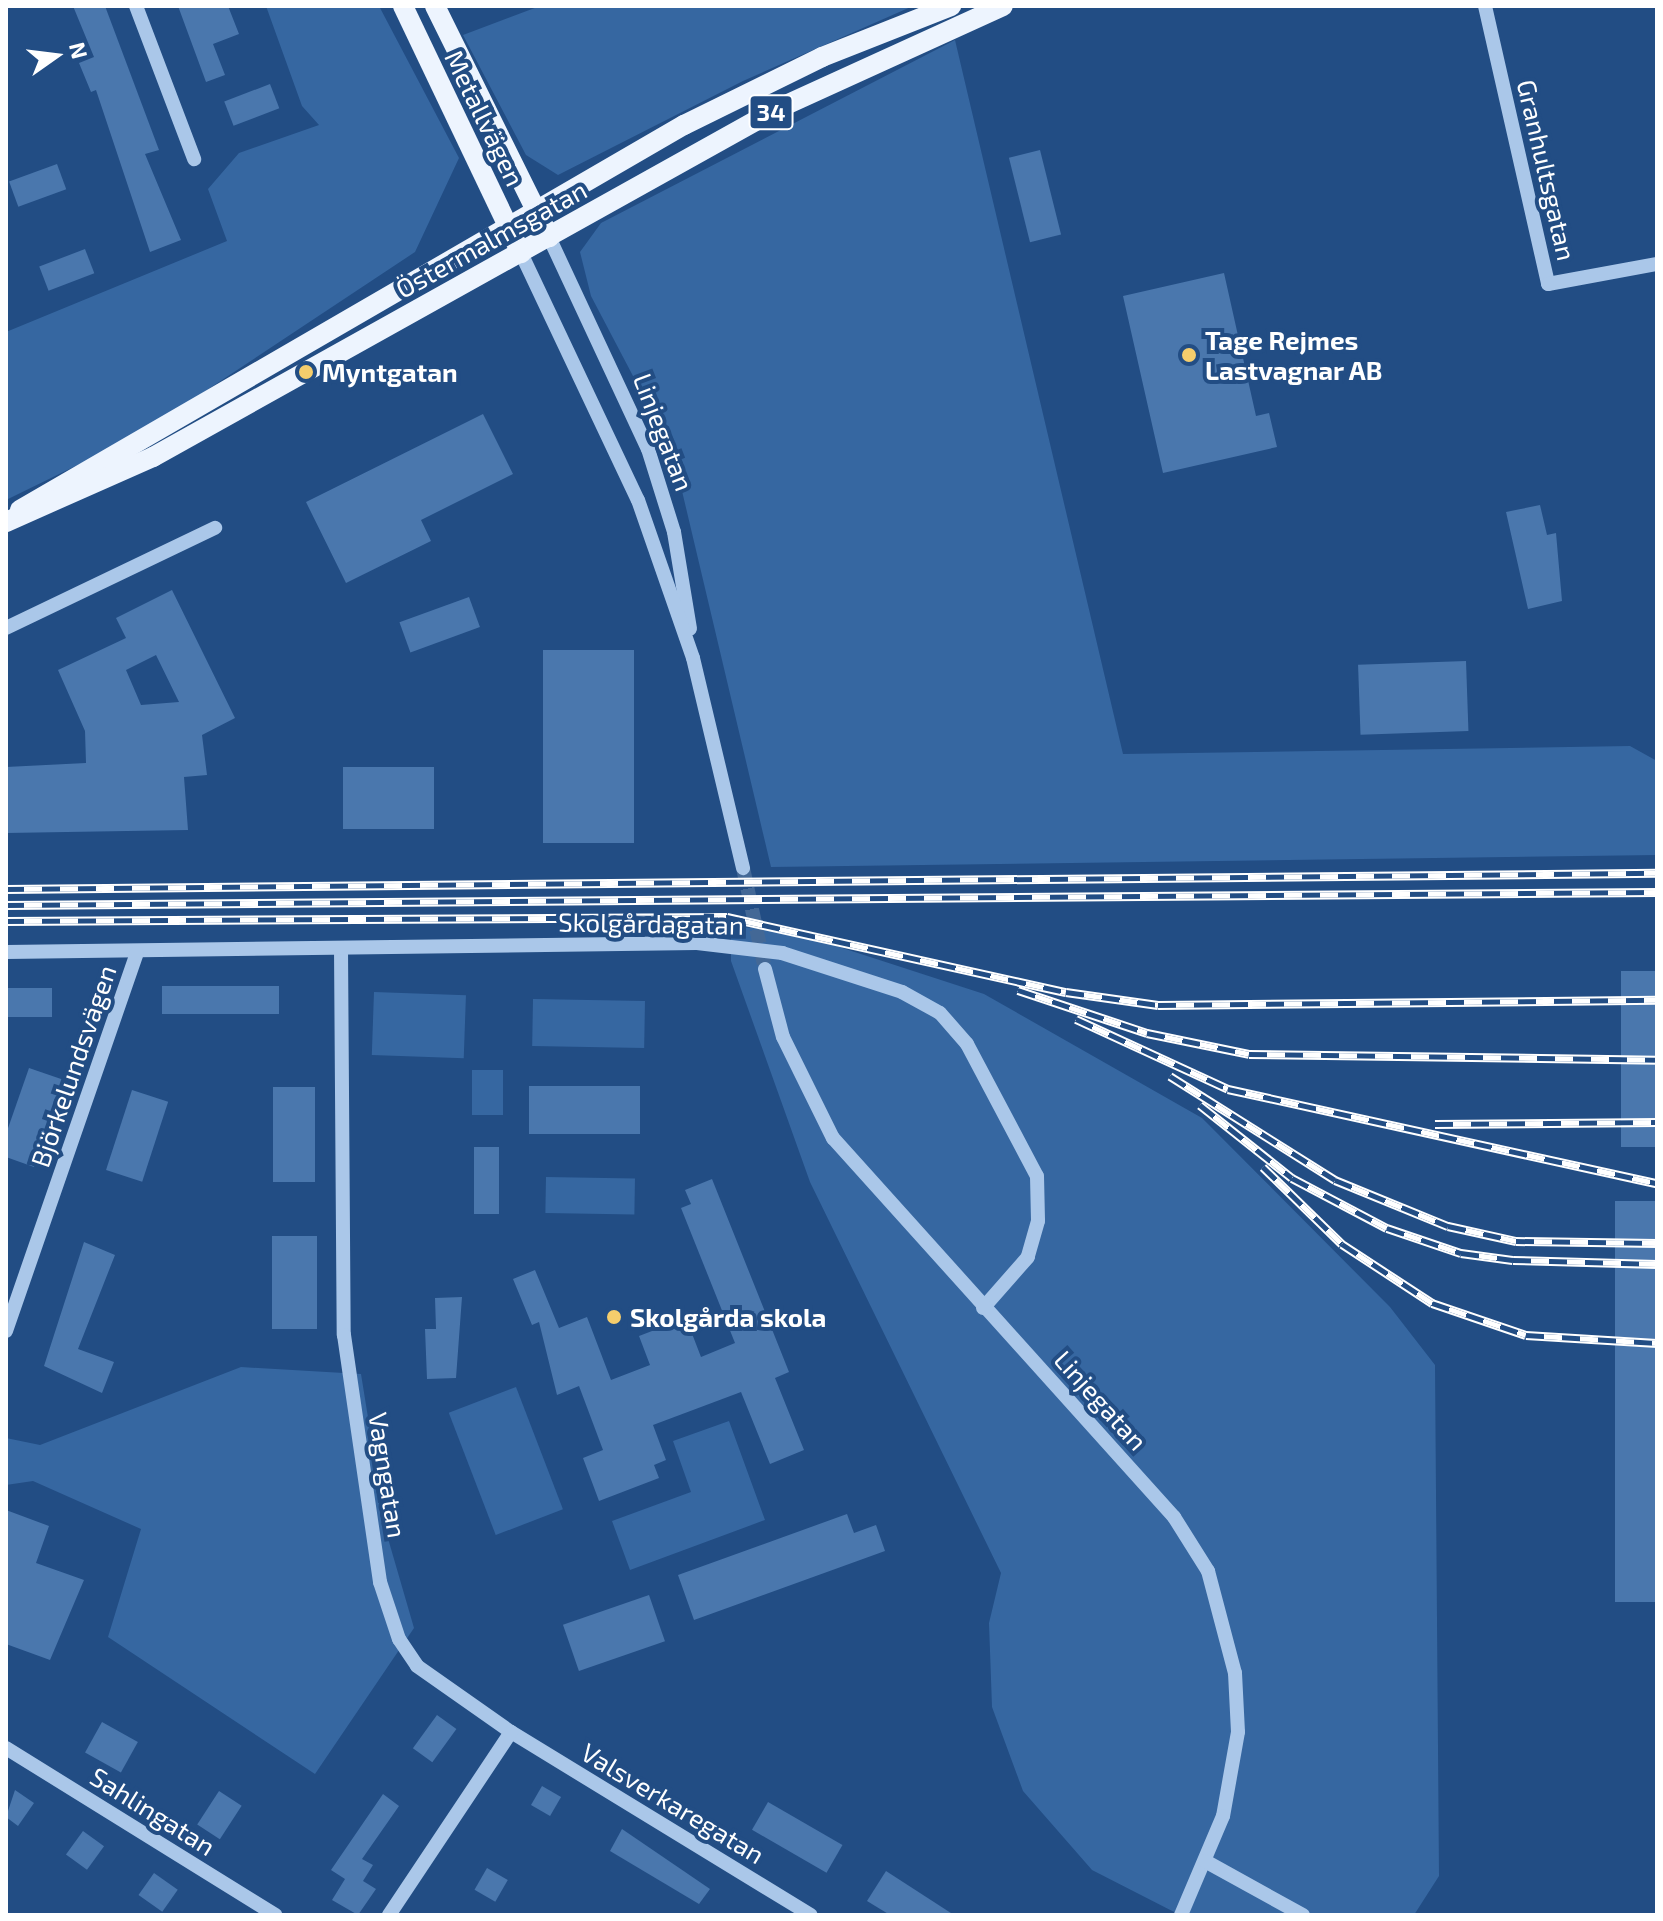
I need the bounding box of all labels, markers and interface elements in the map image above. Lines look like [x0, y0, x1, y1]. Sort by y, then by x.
north arrow [16, 16, 96, 96]
text: N [65, 39, 94, 61]
street label: Metallvägen [439, 45, 531, 191]
street label: Granhultsgatan [1511, 77, 1583, 263]
road number: 34 [747, 92, 795, 132]
street label: Östermalmsgatan [390, 174, 592, 304]
place label: Tage Rejmes Lastvagnar AB [1205, 324, 1383, 386]
marker: Tage Rejmes Lastvagnar AB [1180, 346, 1198, 364]
place label: Myntgatan [322, 356, 458, 388]
marker: Myntgatan [297, 363, 315, 381]
street label: Linjegatan [627, 369, 701, 495]
street label: Skolgårdagatan [558, 906, 744, 940]
street label: Björkelundsvägen [24, 961, 122, 1171]
place label: Skolgårda skola [630, 1301, 826, 1333]
marker: Skolgårda skola [605, 1308, 623, 1326]
street label: Linjegatan [1048, 1344, 1154, 1456]
street label: Vagngatan [363, 1410, 413, 1540]
street label: Valsverkaregatan [576, 1736, 770, 1870]
street label: Sahlingatan [85, 1760, 221, 1862]

